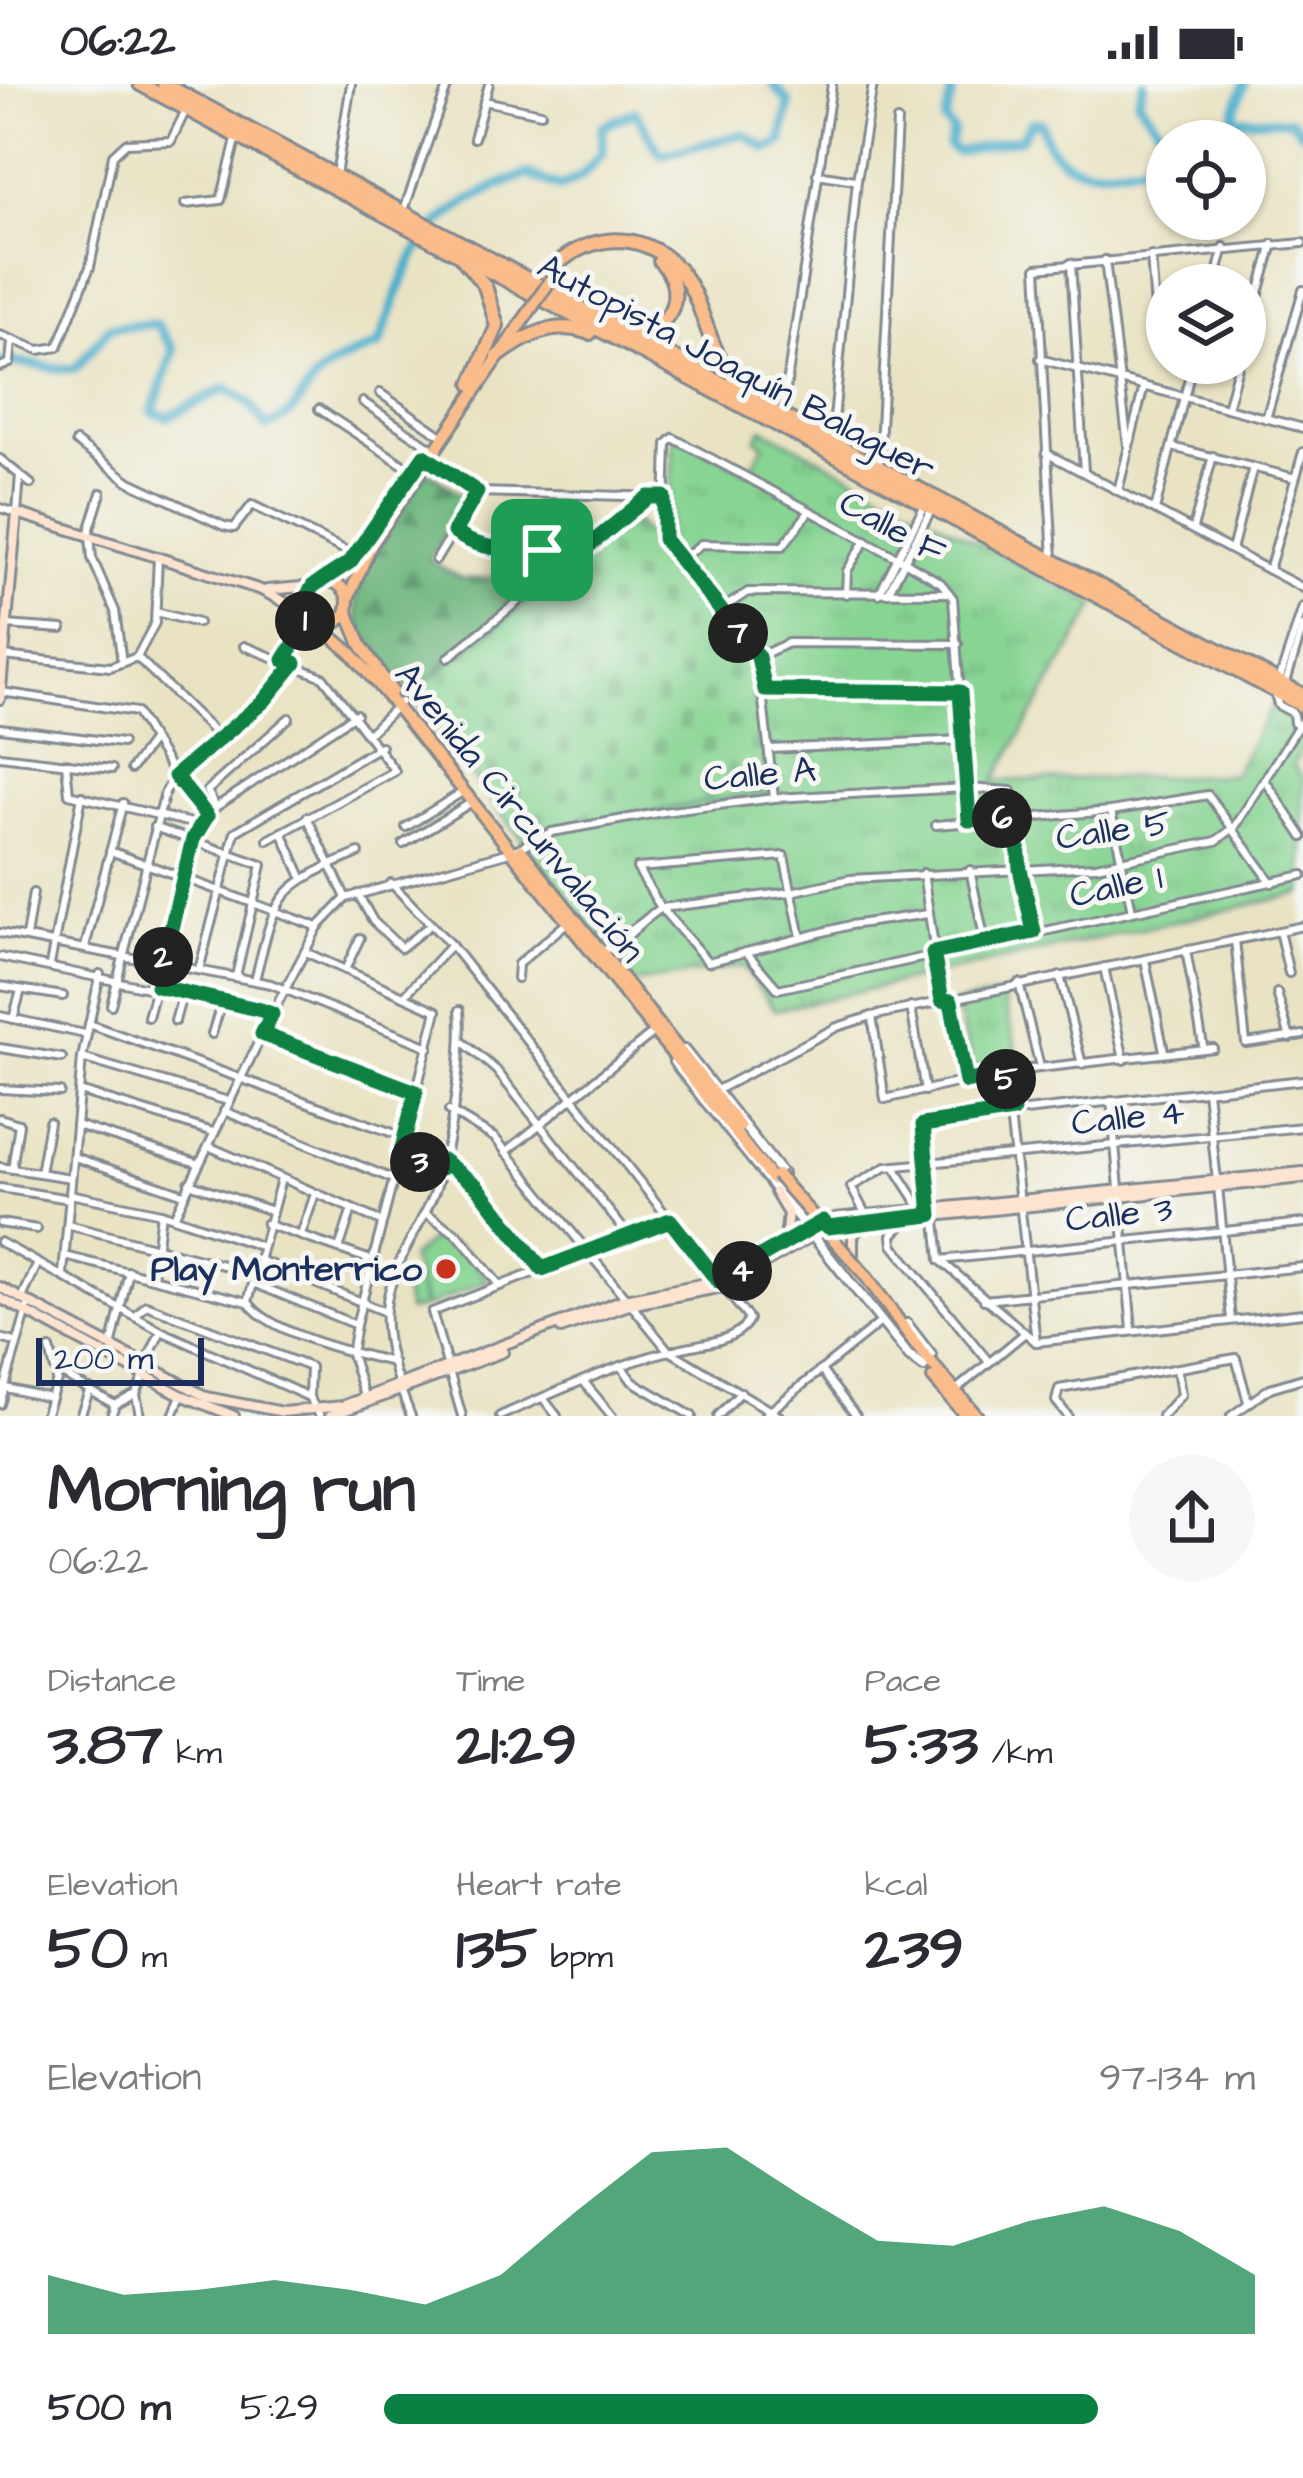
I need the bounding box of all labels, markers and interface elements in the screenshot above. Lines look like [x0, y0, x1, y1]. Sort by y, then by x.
text: 06:22 [60, 11, 176, 73]
map controls [1146, 120, 1266, 384]
button: locate [1146, 120, 1266, 240]
street label: Autopista Joaquín Balaguer [528, 241, 944, 496]
button: layers [1146, 264, 1266, 384]
street label: Calle F [830, 478, 954, 578]
pin [491, 499, 593, 601]
icon: arrive [509, 517, 575, 583]
pin: 1 [275, 591, 335, 651]
text: 1 [303, 598, 307, 644]
pin: 7 [708, 603, 768, 663]
text: 7 [728, 610, 748, 656]
street label: Avenida Circunvalación [382, 652, 656, 974]
street label: Calle A [702, 745, 818, 805]
pin: 6 [972, 788, 1032, 848]
text: 6 [992, 795, 1012, 841]
street label: Calle 5 [1053, 798, 1173, 864]
street label: Calle 1 [1065, 852, 1167, 922]
pin: 2 [133, 927, 193, 987]
text: 2 [154, 934, 172, 980]
pin: 5 [976, 1049, 1036, 1109]
text: 5 [994, 1056, 1018, 1102]
street label: Calle 4 [1069, 1087, 1187, 1149]
pin: 3 [390, 1132, 450, 1192]
text: 3 [412, 1139, 428, 1185]
street label: Calle 3 [1063, 1184, 1175, 1246]
pin: 4 [712, 1241, 772, 1301]
place label: Play Monterrico [151, 1244, 423, 1296]
text: 4 [731, 1248, 753, 1294]
marker: Play Monterrico [433, 1256, 459, 1282]
scale bar [36, 1332, 204, 1385]
text: 200 m [54, 1336, 153, 1382]
text: Morning run [48, 1445, 416, 1537]
button: share [1129, 1455, 1255, 1581]
text: 06:22 [48, 1536, 148, 1590]
text: Distance [48, 1658, 176, 1704]
text: Time [456, 1658, 525, 1704]
text: Pace [865, 1658, 941, 1704]
text: 3.87 [48, 1704, 163, 1787]
text: 21:29 [456, 1704, 577, 1787]
text: 5:33 [865, 1704, 978, 1787]
text: km [163, 1730, 222, 1776]
text: /km [978, 1730, 1052, 1776]
text: Elevation [48, 1862, 178, 1908]
text: Heart rate [456, 1862, 622, 1908]
text: kcal [865, 1862, 928, 1908]
text: 50 [48, 1908, 128, 1991]
text: 135 [456, 1908, 537, 1991]
text: 239 [865, 1908, 964, 1991]
text: m [128, 1934, 167, 1980]
text: bpm [537, 1934, 613, 1980]
text: Elevation [48, 2052, 202, 2106]
text: 97–134 m [1099, 2052, 1255, 2106]
text: 500 m [48, 2382, 171, 2436]
text: 5:29 [240, 2382, 319, 2436]

